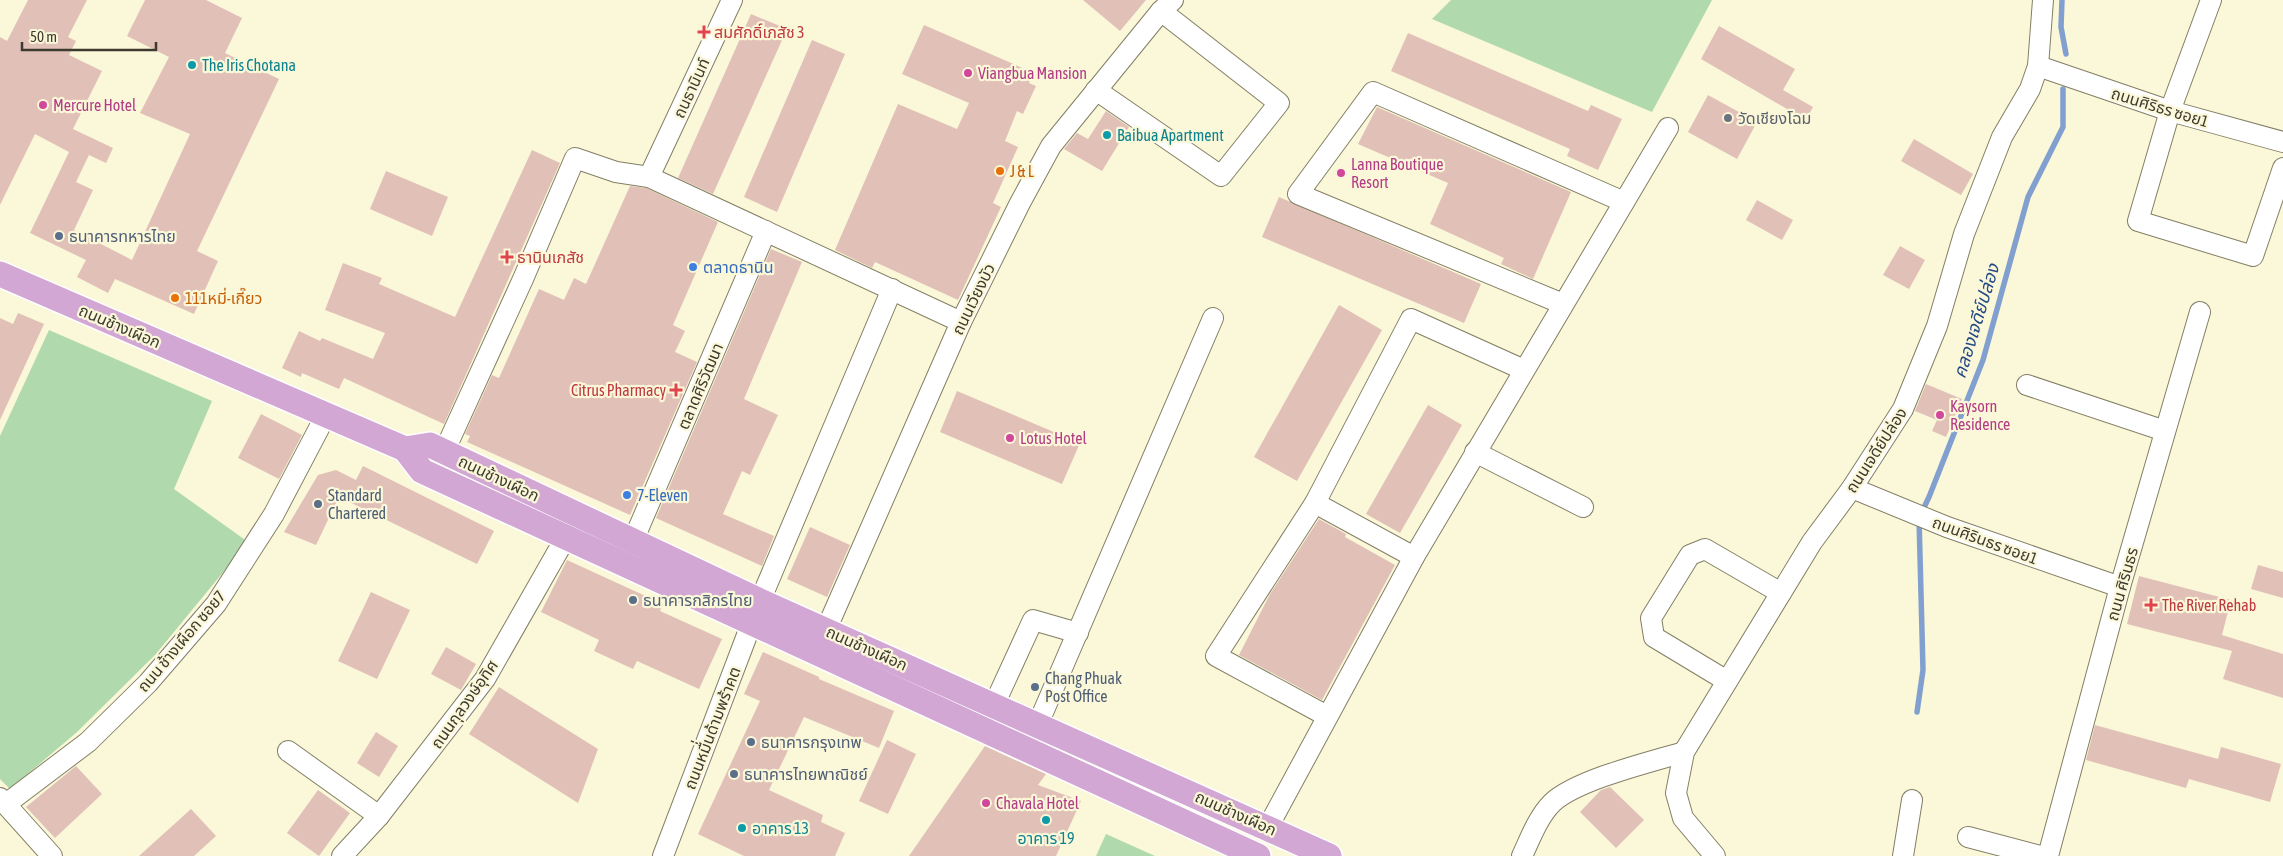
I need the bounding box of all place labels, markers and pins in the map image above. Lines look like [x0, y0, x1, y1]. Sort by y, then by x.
place label: สมศักดิ์เภสัช 3 [714, 23, 805, 41]
marker: สมศักดิ์เภสัช 3 [698, 26, 710, 38]
place label: The Iris Chotana [202, 56, 296, 74]
marker: The Iris Chotana [186, 59, 198, 71]
place label: Viangbua Mansion [978, 64, 1087, 83]
marker: Viangbua Mansion [962, 67, 974, 79]
place label: Mercure Hotel [53, 96, 137, 114]
marker: Mercure Hotel [37, 99, 49, 111]
place label: วัดเชียงโฉม [1738, 109, 1811, 127]
marker: วัดเชียงโฉม [1722, 112, 1734, 124]
place label: Baibua Apartment [1117, 126, 1224, 145]
marker: Baibua Apartment [1101, 129, 1113, 141]
place label: Lanna Boutique Resort [1351, 155, 1443, 191]
place label: J & L [1010, 162, 1035, 180]
marker: J & L [994, 165, 1006, 177]
marker: Lanna Boutique Resort [1335, 167, 1347, 179]
place label: ธนาคารทหารไทย [69, 227, 176, 245]
marker: ธนาคารทหารไทย [53, 230, 65, 242]
place label: ธานินเภสัช [517, 248, 584, 266]
marker: ธานินเภสัช [501, 251, 513, 263]
place label: ตลาดธานิน [703, 258, 773, 276]
marker: ตลาดธานิน [687, 261, 699, 273]
place label: 111หมี่-เกี๊ยว [185, 287, 262, 307]
marker: 111หมี่-เกี๊ยว [169, 292, 181, 304]
place label: Citrus Pharmacy [571, 381, 666, 400]
marker: Citrus Pharmacy [670, 384, 682, 396]
place label: Kaysorn Residence [1950, 397, 2010, 433]
marker: Kaysorn Residence [1934, 409, 1946, 421]
place label: Lotus Hotel [1020, 429, 1087, 447]
marker: Lotus Hotel [1004, 432, 1016, 444]
place label: Standard Chartered [328, 486, 386, 522]
place label: 7-Eleven [637, 486, 688, 504]
marker: 7-Eleven [621, 489, 633, 501]
marker: Standard Chartered [312, 498, 324, 510]
place label: ธนาคารกสิกรไทย [643, 591, 752, 609]
marker: ธนาคารกสิกรไทย [627, 594, 639, 606]
place label: The River Rehab [2162, 596, 2256, 614]
marker: The River Rehab [2144, 598, 2158, 612]
place label: Chang Phuak Post Office [1045, 669, 1122, 705]
marker: Chang Phuak Post Office [1029, 681, 1041, 693]
place label: ธนาคารกรุงเทพ [761, 733, 862, 752]
marker: ธนาคารกรุงเทพ [745, 736, 757, 748]
place label: ธนาคารไทยพาณิชย์ [744, 765, 868, 783]
marker: ธนาคารไทยพาณิชย์ [728, 768, 740, 780]
place label: Chavala Hotel [996, 794, 1080, 812]
marker: Chavala Hotel [980, 797, 992, 809]
marker: อาคาร 19 [1040, 814, 1052, 826]
place label: อาคาร 13 [752, 819, 809, 837]
marker: อาคาร 13 [736, 822, 748, 834]
place label: อาคาร 19 [1017, 829, 1075, 847]

